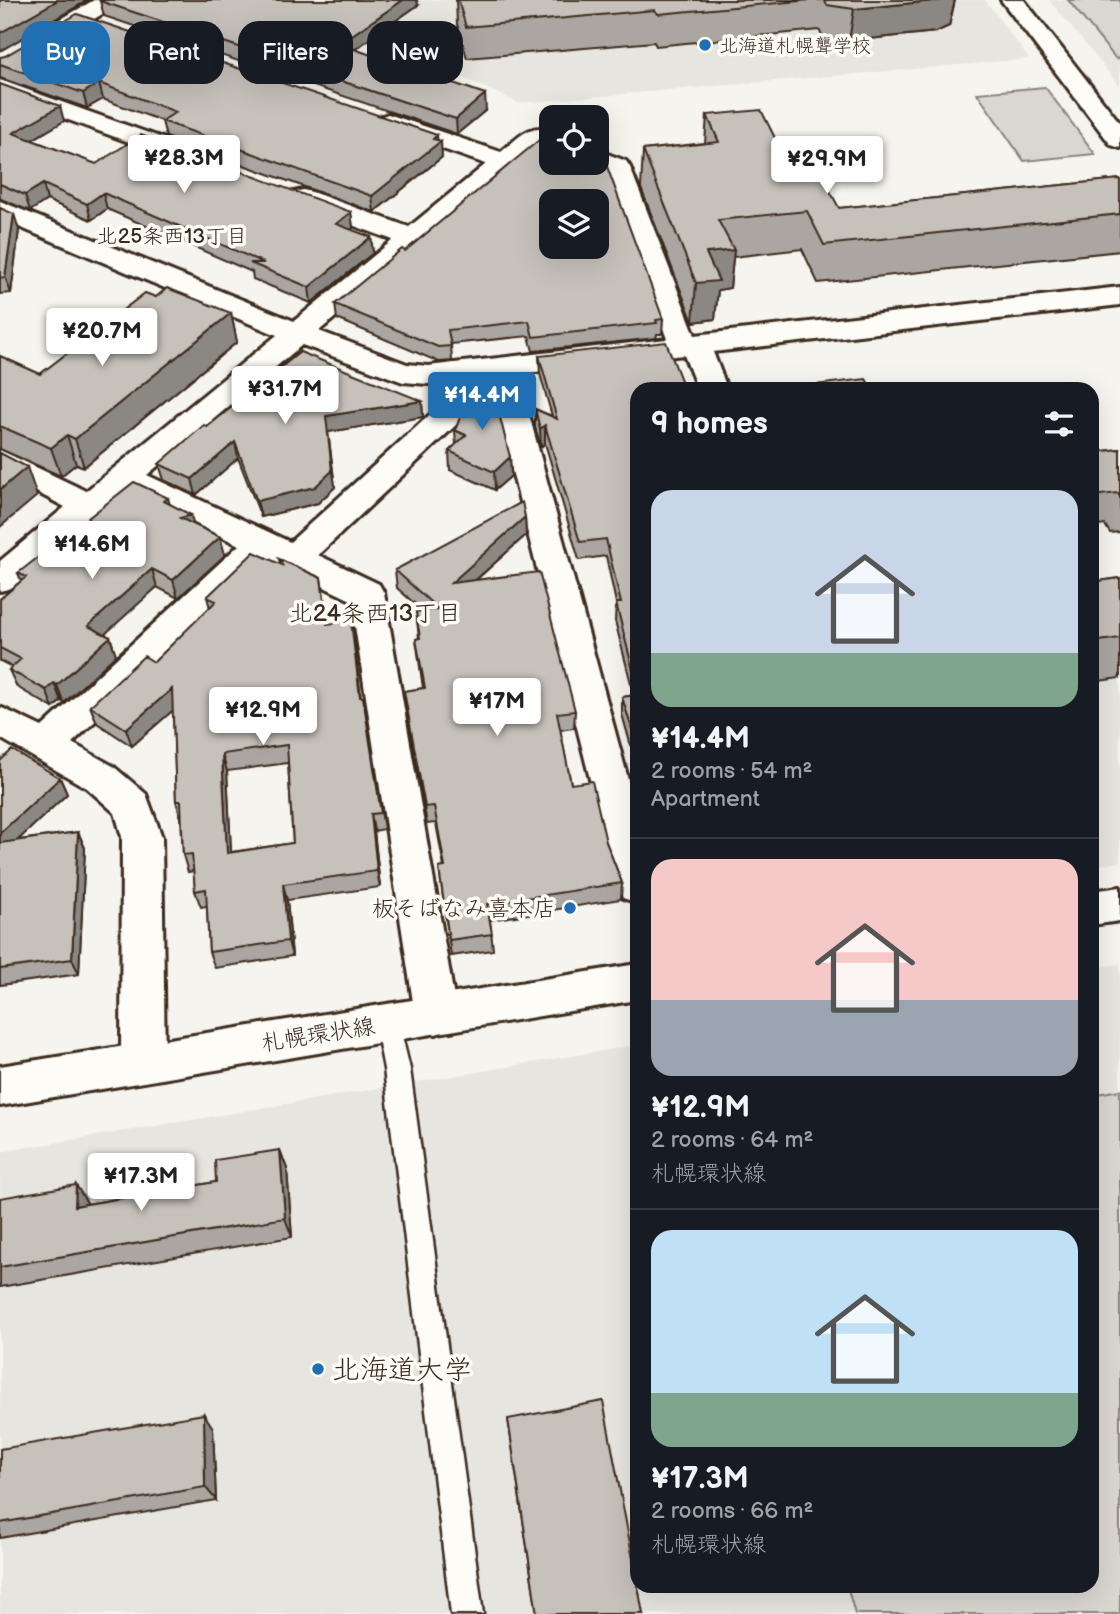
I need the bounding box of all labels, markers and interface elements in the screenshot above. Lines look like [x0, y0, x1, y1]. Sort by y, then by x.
chip: Buy [21, 21, 110, 84]
chip: Rent [124, 21, 224, 84]
chip: Filters [238, 21, 353, 84]
chip: New [367, 21, 463, 84]
place label: 北海道札幌聾学校 [719, 35, 871, 58]
marker: 北海道札幌聾学校 [697, 37, 713, 53]
map controls [539, 105, 609, 259]
button: locate [539, 105, 609, 175]
pin: ¥28.3M [127, 136, 241, 195]
pin: ¥29.9M [770, 136, 884, 196]
text: ¥28.3M [144, 144, 224, 172]
text: ¥29.9M [787, 145, 867, 173]
button: layers [539, 189, 609, 259]
district label: 北25条西13丁目 [97, 224, 247, 249]
pin: ¥20.7M [45, 308, 159, 368]
text: ¥20.7M [62, 317, 142, 345]
pin: ¥31.7M [228, 366, 342, 426]
pin: ¥14.4M [425, 372, 539, 432]
text: ¥31.7M [248, 375, 322, 403]
text: ¥14.4M [444, 381, 520, 409]
icon: filters [1040, 405, 1078, 443]
text: 9 homes [651, 406, 768, 442]
pin: ¥14.6M [35, 522, 149, 581]
text: ¥14.6M [54, 530, 130, 558]
icon: home [802, 536, 928, 662]
district label: 北24条西13丁目 [289, 599, 461, 628]
pin: ¥17M [456, 678, 538, 738]
text: ¥17M [469, 687, 525, 715]
pin: ¥12.9M [206, 688, 320, 747]
text: ¥12.9M [225, 696, 301, 724]
text: ¥14.4M [651, 721, 750, 757]
text: 2 rooms · 54 m² [651, 757, 813, 785]
text: Apartment [651, 785, 760, 813]
place label: 板そばなみ喜本店 [372, 895, 556, 923]
marker: 板そばなみ喜本店 [562, 900, 578, 916]
icon: home [802, 905, 928, 1031]
street label: 札幌環状線 [259, 1012, 377, 1058]
text: ¥12.9M [651, 1090, 750, 1126]
text: 2 rooms · 64 m² [651, 1126, 813, 1154]
pin: ¥17.3M [84, 1154, 198, 1213]
text: 札幌環状線 [651, 1160, 766, 1188]
text: ¥17.3M [104, 1162, 178, 1190]
icon: home [802, 1276, 928, 1402]
place label: 北海道大学 [332, 1354, 472, 1387]
marker: 北海道大学 [310, 1361, 326, 1377]
text: ¥17.3M [651, 1461, 749, 1497]
text: 2 rooms · 66 m² [651, 1497, 813, 1525]
text: 札幌環状線 [651, 1531, 766, 1559]

